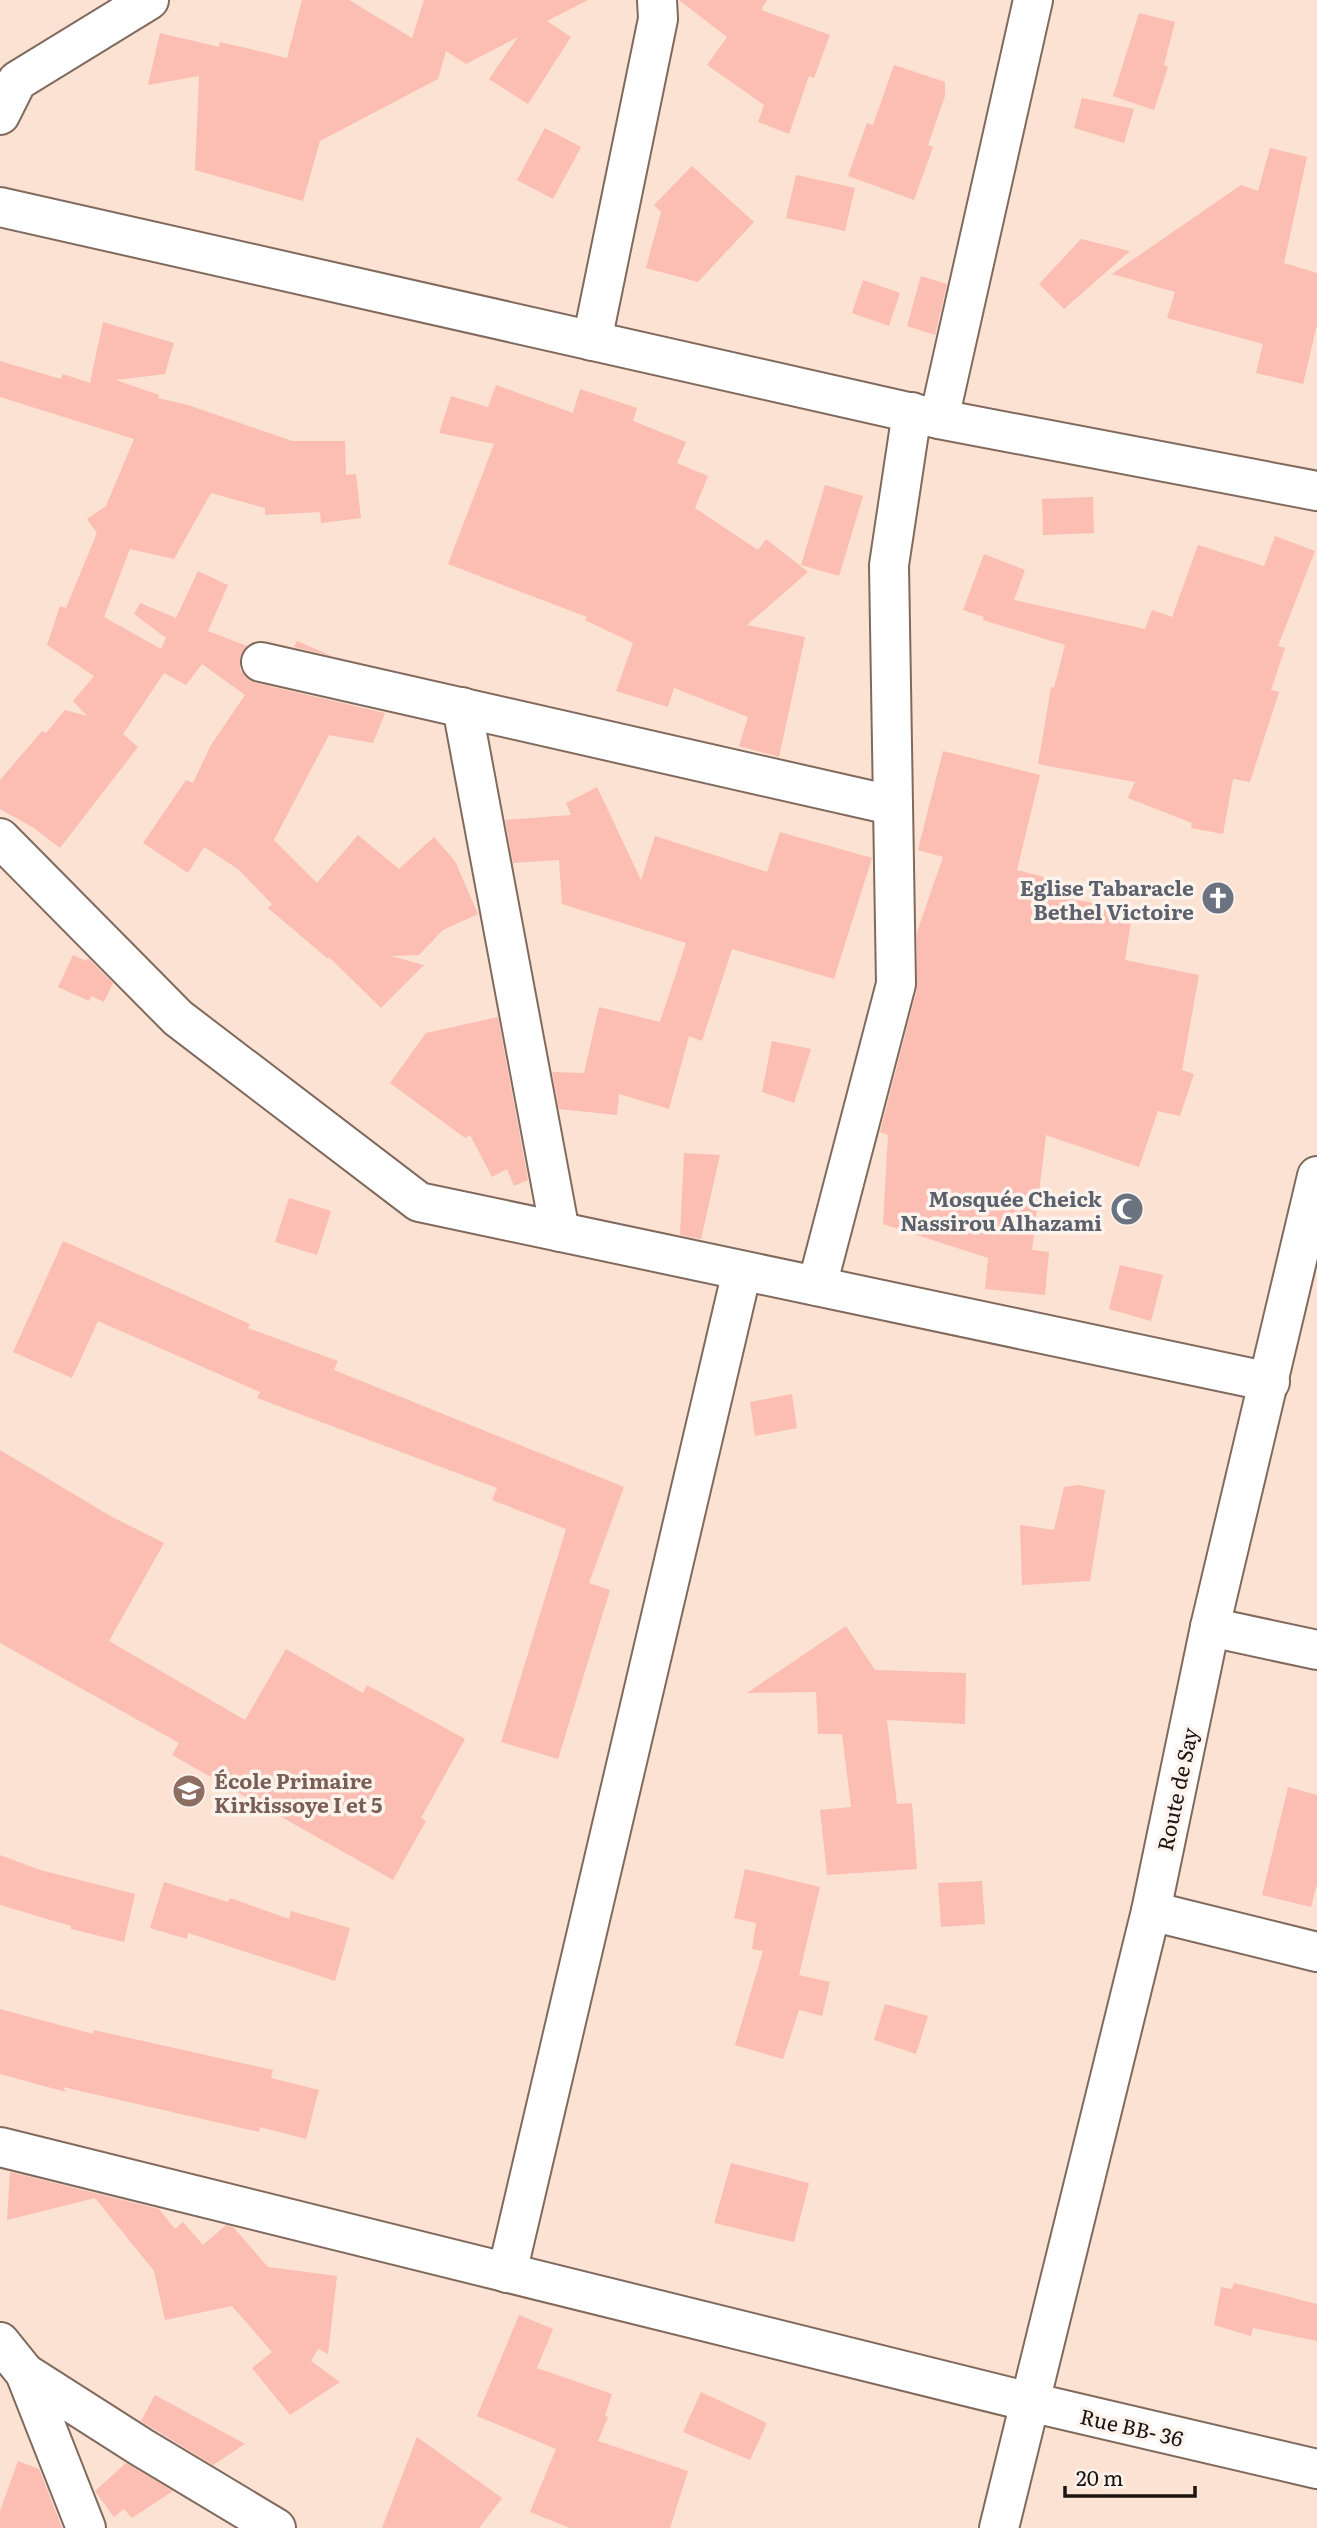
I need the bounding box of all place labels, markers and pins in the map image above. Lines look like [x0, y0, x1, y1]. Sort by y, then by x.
place label: Eglise Tabaracle Bethel Victoire [1020, 871, 1194, 926]
church icon: Eglise Tabaracle Bethel Victoire [1199, 879, 1237, 917]
place label: Mosquée Cheick Nassirou Alhazami [900, 1182, 1103, 1237]
mosque icon: Mosquée Cheick Nassirou Alhazami [1108, 1190, 1146, 1228]
place label: École Primaire Kirkissoye I et 5 [214, 1764, 383, 1819]
school or university icon: École Primaire Kirkissoye I et 5 [170, 1772, 208, 1810]

